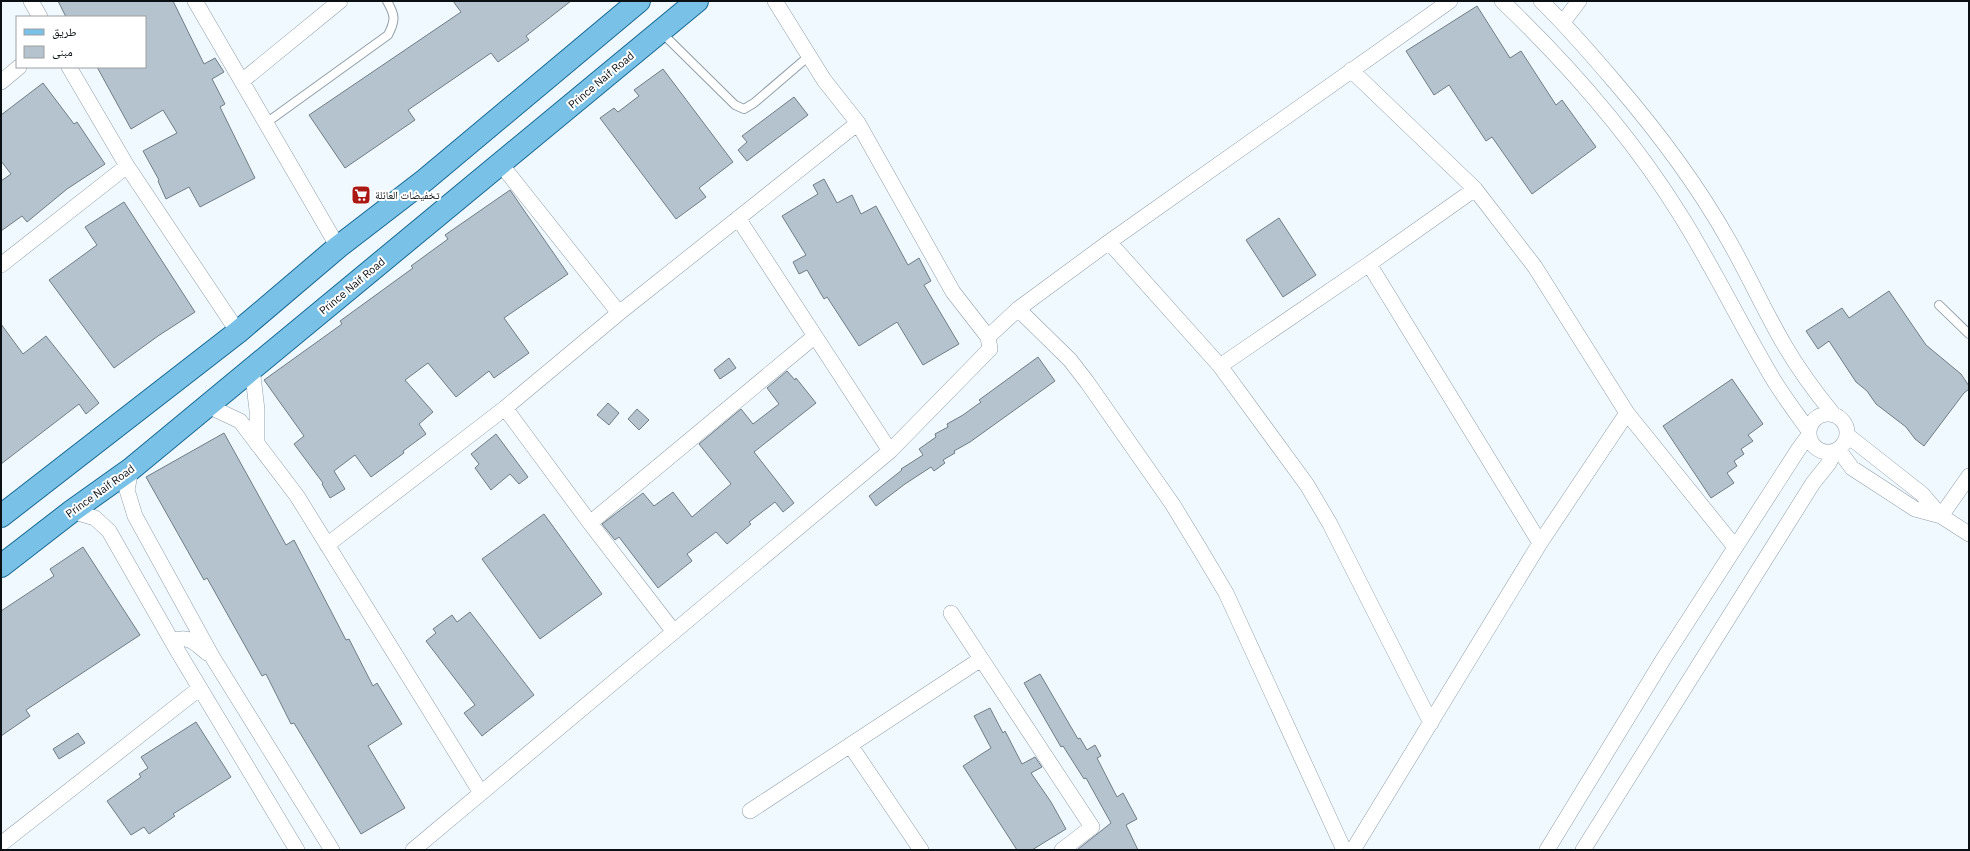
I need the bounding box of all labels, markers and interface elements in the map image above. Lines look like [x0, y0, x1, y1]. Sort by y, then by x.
legend [16, 16, 146, 68]
text: طريق [52, 24, 77, 39]
text: مبنى [52, 44, 73, 59]
street label: Prince Naif Road [565, 48, 637, 112]
supermarket icon: تخفيضات العائلة [350, 184, 372, 206]
place label: تخفيضات العائلة [375, 188, 440, 202]
street label: Prince Naif Road [316, 254, 388, 318]
street label: Prince Naif Road [63, 461, 137, 521]

